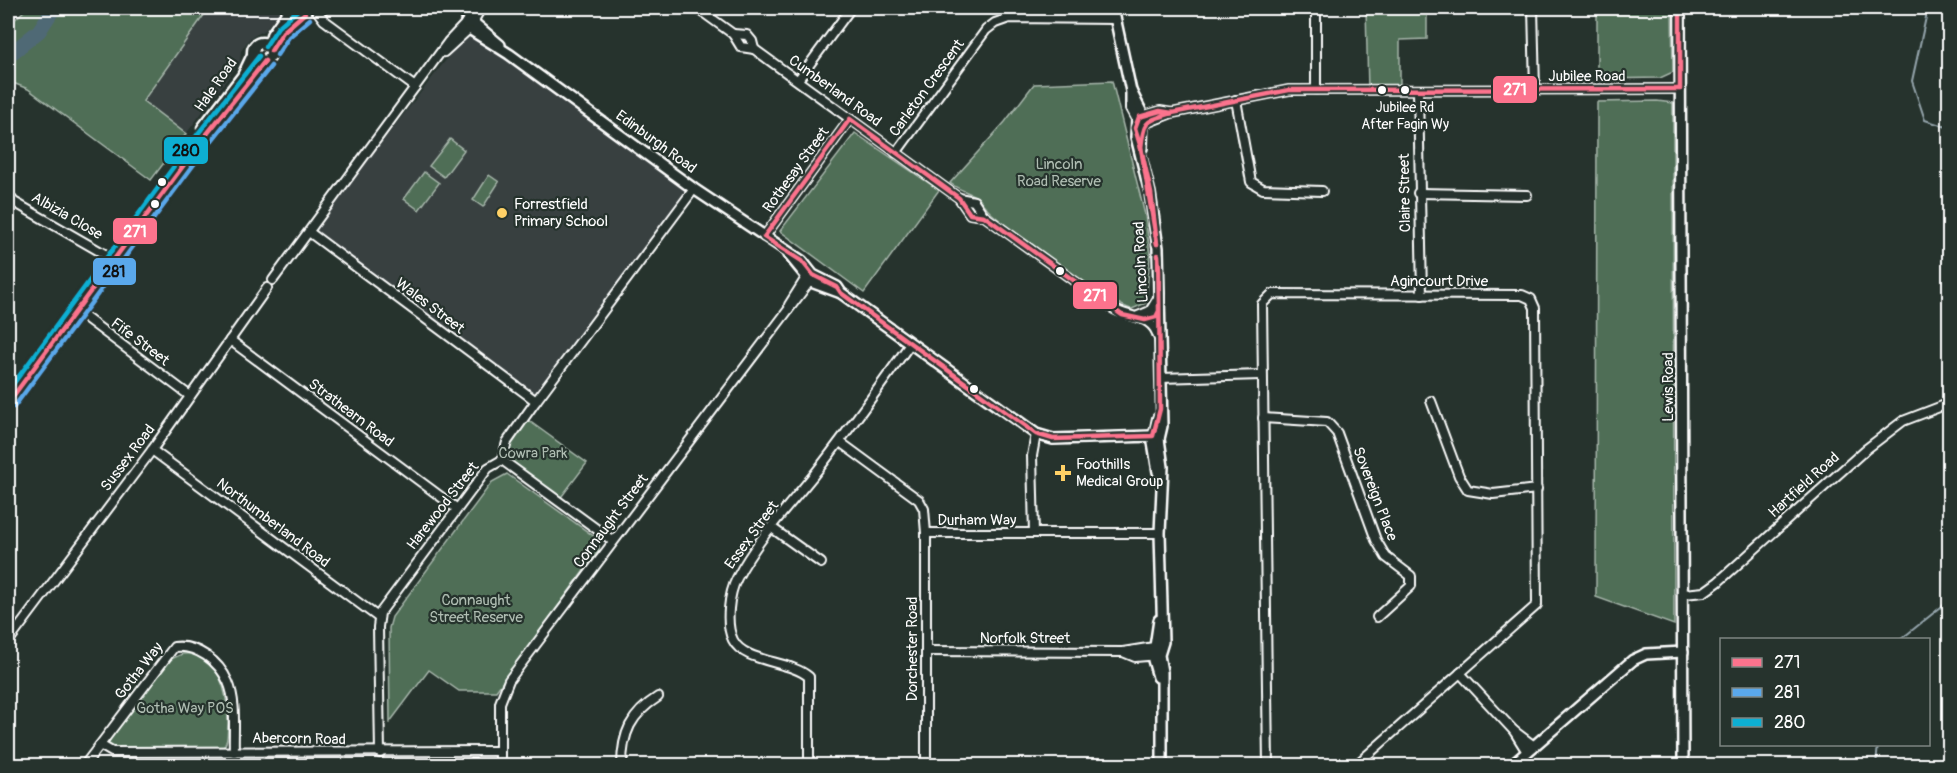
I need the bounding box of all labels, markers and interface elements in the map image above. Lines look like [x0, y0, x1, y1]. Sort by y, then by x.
street label: Carleton Crescent [885, 35, 969, 140]
street label: Cumberland Road [785, 51, 885, 131]
street label: Hale Road [191, 54, 241, 116]
street label: Jubilee Road [1548, 67, 1626, 86]
line badge: 271 [1492, 75, 1538, 104]
text: 271 [1503, 80, 1527, 100]
unlabelled marker [1376, 84, 1388, 96]
marker: Jubilee Rd After Fagin Wy [1399, 84, 1411, 96]
place label: Jubilee Rd After Fagin Wy [1361, 99, 1449, 133]
street label: Edinburgh Road [612, 106, 700, 178]
street label: Rothesay Street [759, 123, 834, 217]
line badge: 280 [163, 136, 209, 165]
text: 280 [172, 141, 200, 161]
street label: Claire Street [1395, 152, 1415, 233]
park label: Lincoln Road Reserve [1017, 155, 1102, 191]
unlabelled marker [156, 176, 168, 188]
street label: Albizia Close [28, 188, 106, 244]
place label: Forrestfield Primary School [514, 195, 608, 231]
unlabelled marker [149, 198, 161, 210]
marker: Forrestfield Primary School [495, 206, 509, 220]
line badge: 271 [112, 217, 158, 245]
street label: Lincoln Road [1129, 221, 1153, 303]
text: 271 [123, 222, 147, 242]
line badge: 281 [92, 257, 137, 286]
text: 281 [102, 262, 126, 282]
unlabelled marker [1054, 265, 1066, 277]
street label: Agincourt Drive [1390, 272, 1489, 291]
street label: Wales Street [392, 274, 469, 339]
line badge: 271 [1072, 281, 1118, 310]
text: 271 [1083, 286, 1107, 306]
street label: Fife Street [107, 314, 174, 371]
street label: Lewis Road [1659, 352, 1678, 422]
street label: Strathearn Road [304, 375, 398, 451]
unlabelled marker [968, 383, 980, 395]
street label: Sussex Road [97, 421, 159, 495]
park label: Cowra Park [498, 444, 568, 463]
street label: Sovereign Place [1348, 444, 1402, 544]
street label: Hartfield Road [1764, 448, 1844, 522]
place label: Foothills Medical Group [1076, 455, 1163, 491]
street label: Harewood Street [403, 457, 484, 554]
marker: Foothills Medical Group [1054, 464, 1072, 482]
street label: Connaught Street [569, 469, 653, 572]
street label: Northumberland Road [212, 474, 334, 572]
street label: Essex Street [721, 496, 784, 573]
street label: Durham Way [938, 511, 1017, 530]
park label: Connaught Street Reserve [429, 591, 523, 627]
street label: Dorchester Road [903, 597, 922, 701]
street label: Norfolk Street [980, 629, 1071, 648]
street label: Gotha Way [111, 638, 168, 703]
legend [1720, 638, 1930, 746]
text: 271 [1774, 651, 1801, 674]
text: 281 [1774, 681, 1800, 704]
park label: Gotha Way POS [136, 699, 234, 718]
text: 280 [1774, 711, 1805, 734]
street label: Abercorn Road [252, 729, 346, 749]

